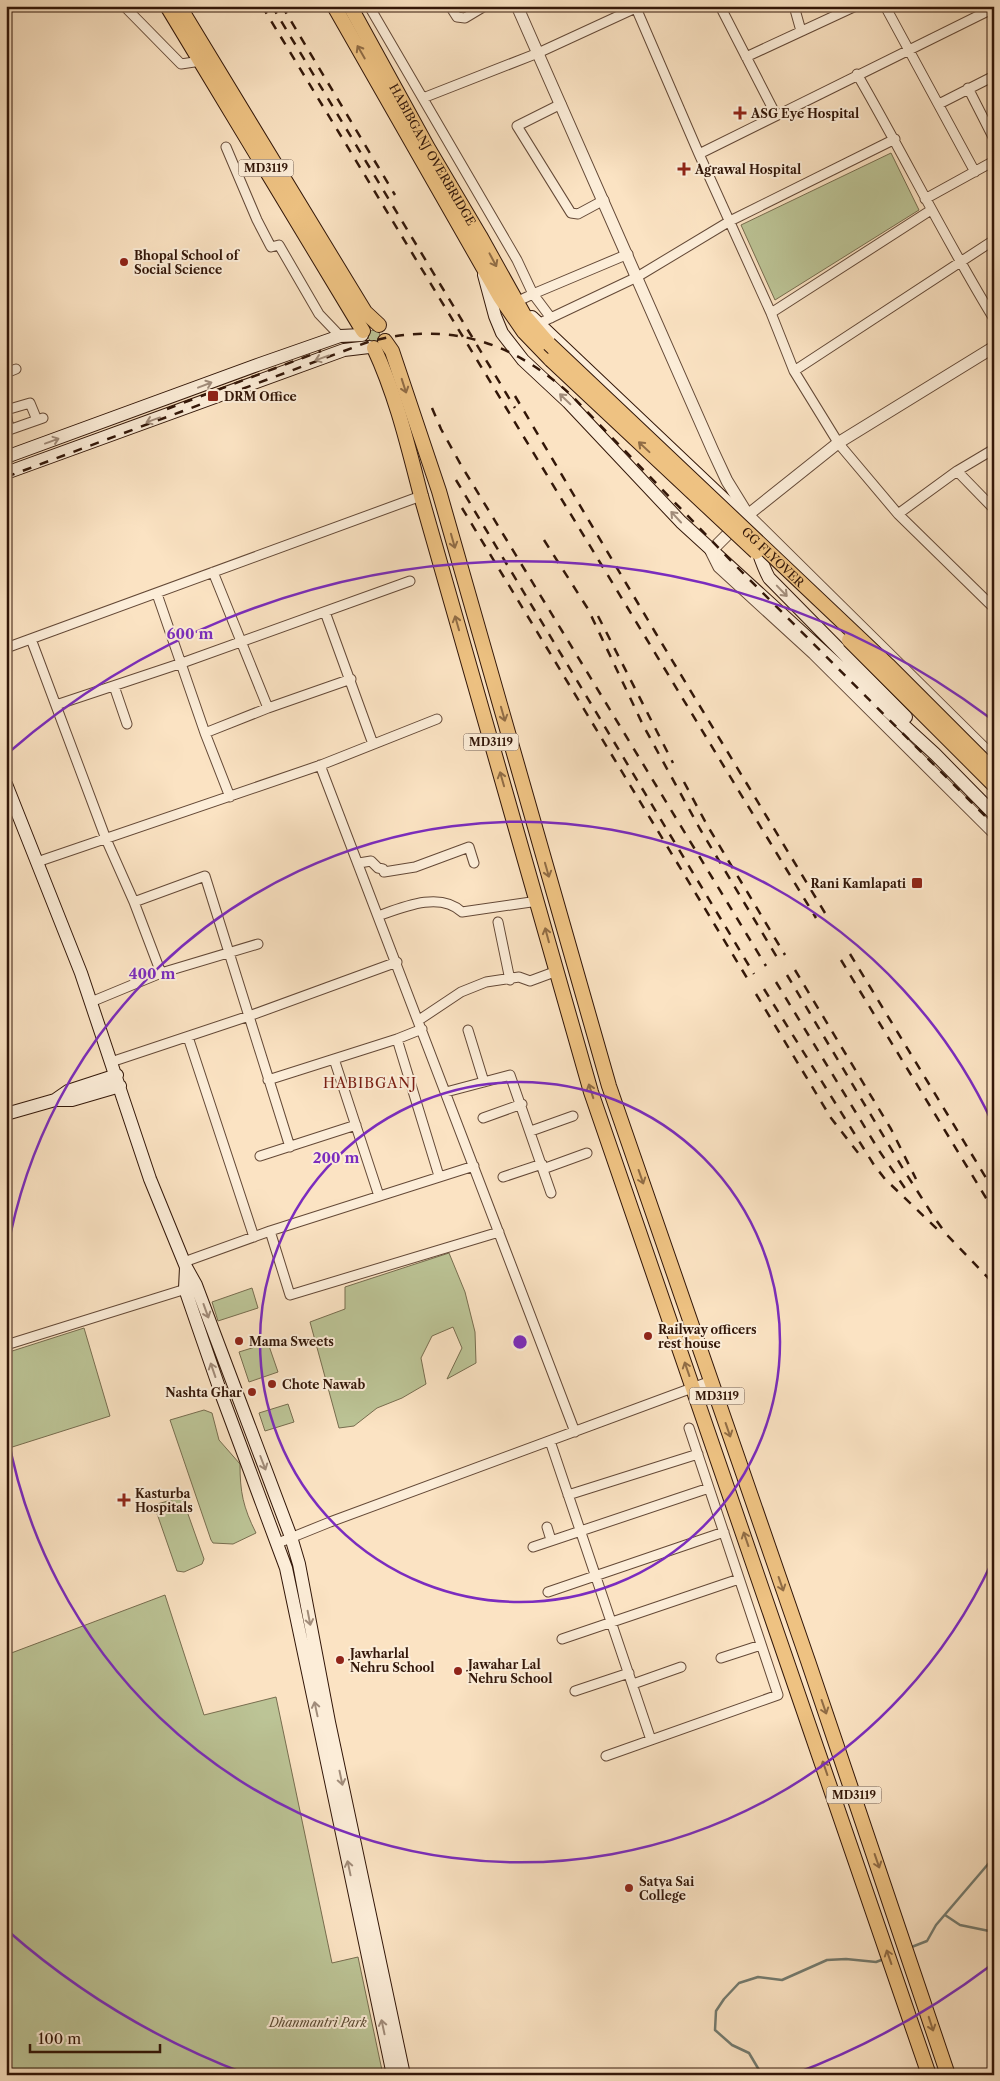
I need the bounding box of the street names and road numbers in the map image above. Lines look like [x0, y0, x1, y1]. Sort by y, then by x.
street label: HABIBGANJ OVERBRIDGE [387, 81, 479, 228]
road number: MD3119 [238, 160, 294, 177]
street label: GG FLYOVER [739, 523, 809, 590]
road number: MD3119 [464, 734, 518, 750]
road number: MD3119 [690, 1388, 744, 1404]
road number: MD3119 [826, 1786, 882, 1804]

